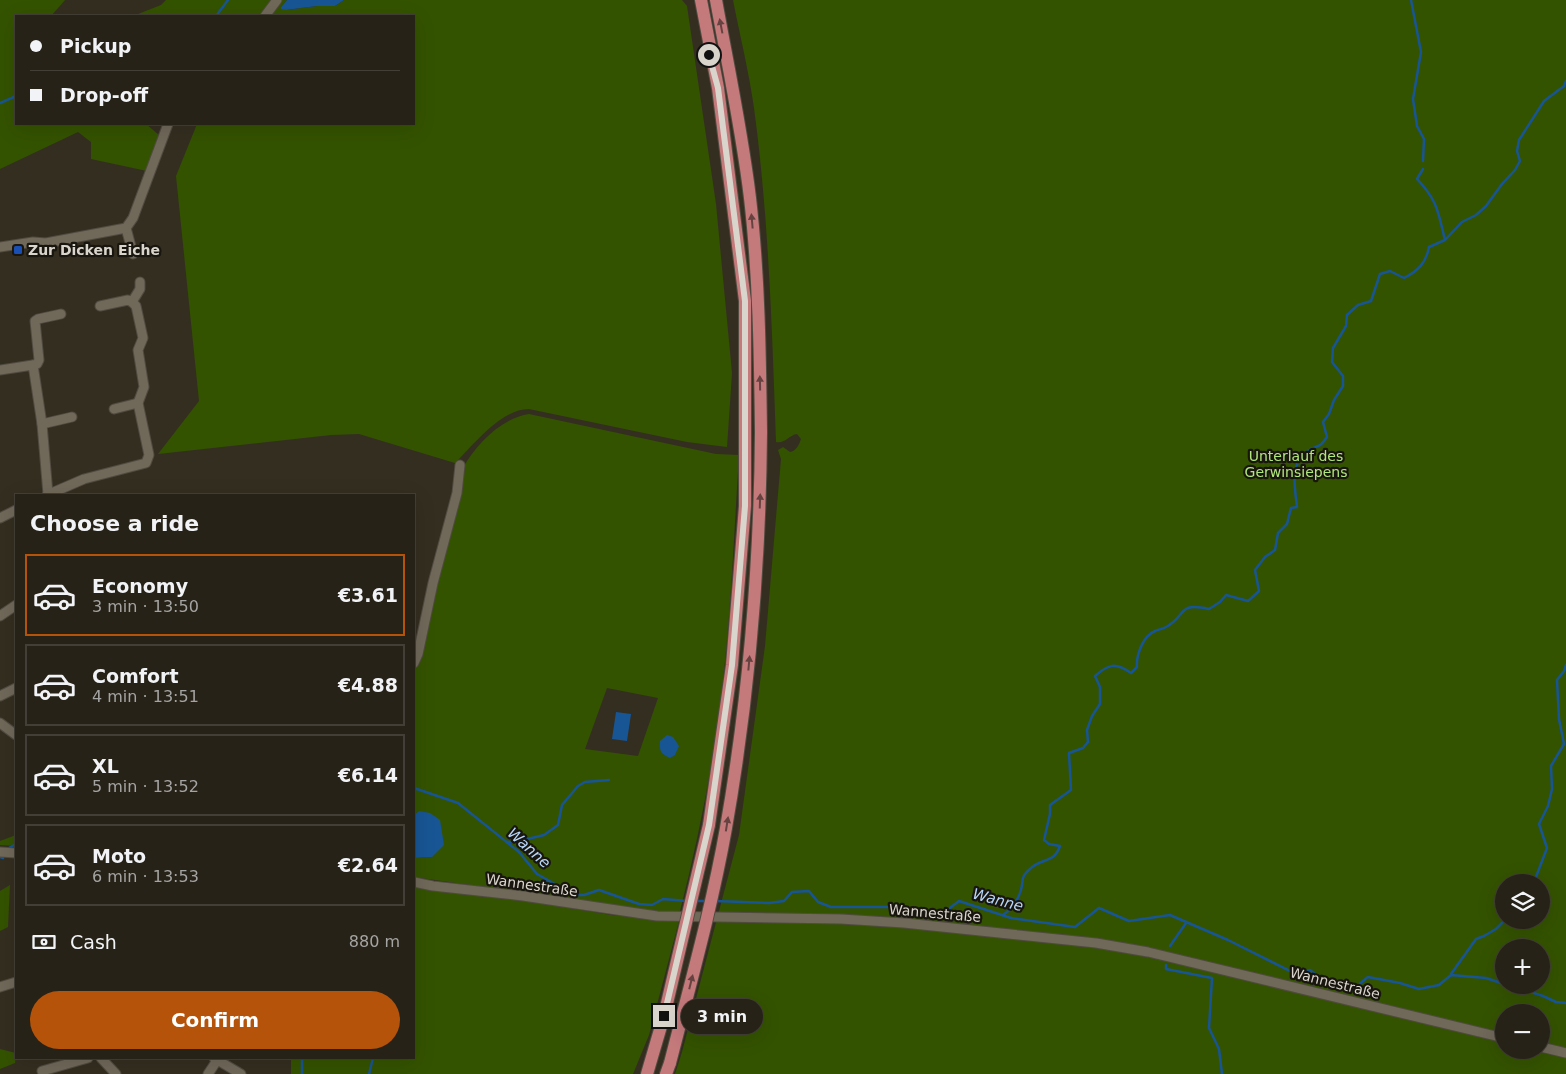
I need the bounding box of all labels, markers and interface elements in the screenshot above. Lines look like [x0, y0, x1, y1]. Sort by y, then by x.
one-way arrow [717, 19, 725, 34]
text: Pickup [60, 35, 131, 57]
route start [698, 44, 720, 66]
text: Drop-off [60, 84, 148, 106]
one-way arrow [748, 213, 756, 229]
place label: Zur Dicken Eiche [28, 242, 160, 258]
marker: Zur Dicken Eiche [12, 244, 24, 256]
one-way arrow [756, 375, 764, 391]
park label: Unterlauf des Gerwinsiepens [1245, 448, 1347, 480]
one-way arrow [757, 492, 765, 508]
text: Choose a ride [30, 511, 199, 536]
icon: car [32, 573, 77, 618]
text: Economy [92, 575, 188, 597]
text: €3.61 [338, 584, 398, 606]
text: 3 min · 13:50 [92, 597, 199, 616]
one-way arrow [746, 654, 754, 670]
icon: car [32, 663, 77, 708]
text: Comfort [92, 665, 179, 687]
text: €4.88 [338, 674, 398, 696]
text: 4 min · 13:51 [92, 687, 199, 706]
icon: car [32, 753, 77, 798]
text: XL [92, 755, 119, 777]
text: €6.14 [338, 764, 398, 786]
text: 5 min · 13:52 [92, 777, 199, 796]
one-way arrow [723, 815, 731, 831]
water label: Wanne [504, 824, 554, 872]
icon: car [32, 843, 77, 888]
text: Moto [92, 845, 146, 867]
text: €2.64 [338, 854, 398, 876]
text: 6 min · 13:53 [92, 867, 199, 886]
street label: Wannestraße [485, 871, 579, 899]
map controls [1495, 874, 1550, 1059]
button: layers [1495, 874, 1550, 929]
water label: Wanne [971, 885, 1025, 915]
street label: Wannestraße [888, 901, 982, 925]
icon: cash [30, 928, 58, 956]
text: Cash [70, 931, 117, 953]
text: 880 m [349, 932, 400, 951]
button: + [1495, 939, 1550, 994]
street label: Wannestraße [1288, 964, 1382, 1002]
one-way arrow [687, 974, 695, 989]
button: Confirm [30, 991, 400, 1049]
callout: 3 min [682, 998, 764, 1034]
button: − [1495, 1004, 1550, 1059]
route end [653, 1005, 675, 1027]
text: 3 min [697, 1007, 747, 1026]

